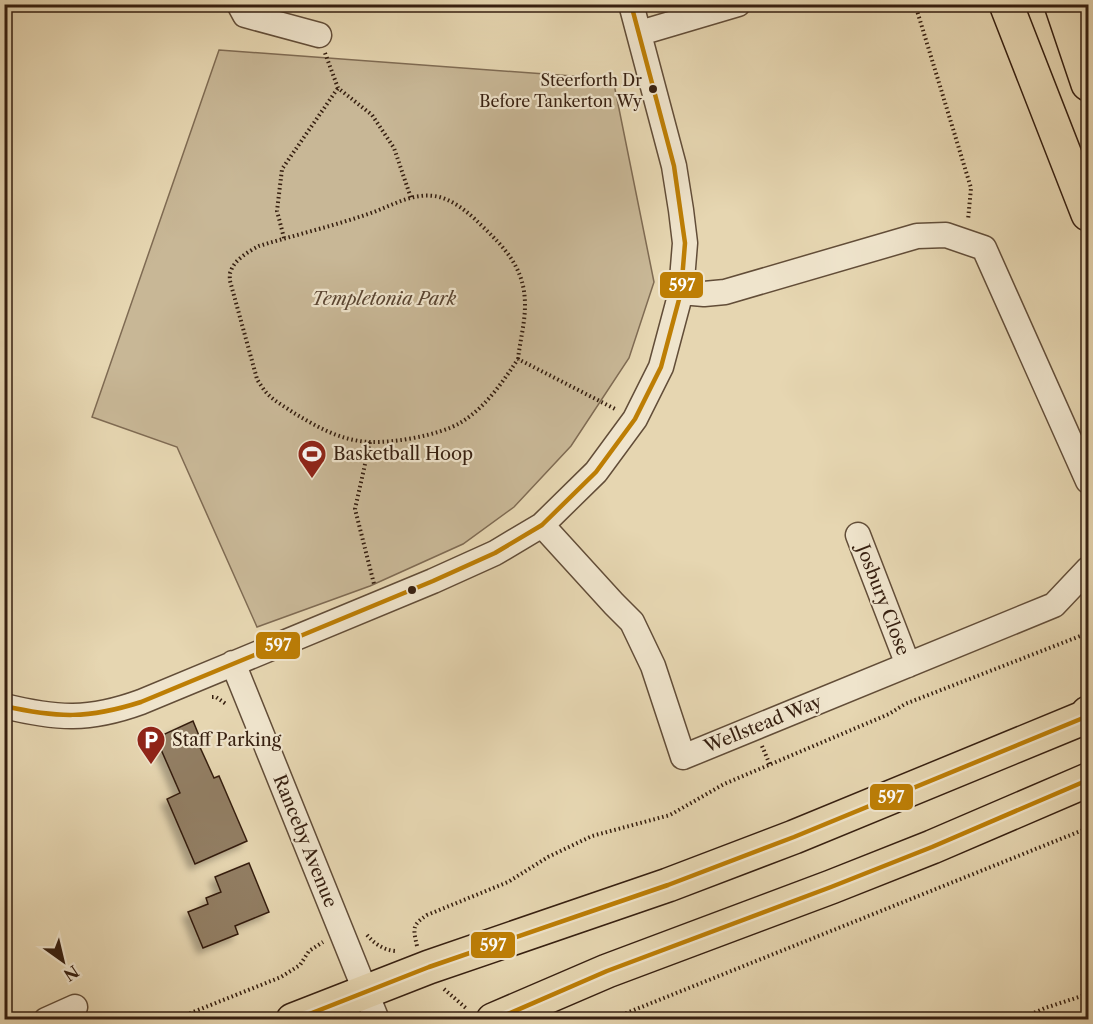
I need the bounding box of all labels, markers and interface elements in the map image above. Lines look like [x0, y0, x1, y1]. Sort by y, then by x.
place label: Steerforth Dr Before Tankerton Wy [479, 70, 643, 111]
marker: Steerforth Dr Before Tankerton Wy [647, 83, 659, 95]
line badge: 597 [659, 271, 704, 299]
text: 597 [669, 275, 696, 295]
park label: Templetonia Park [312, 288, 457, 310]
sports icon: Basketball Hoop [296, 438, 328, 480]
place label: Basketball Hoop [333, 443, 473, 465]
street label: Josbury Close [851, 539, 914, 659]
unlabelled marker [406, 584, 418, 596]
line badge: 597 [255, 631, 301, 660]
text: 597 [265, 635, 292, 655]
street label: Wellstead Way [700, 690, 826, 758]
parking icon: Staff Parking [135, 724, 167, 766]
place label: Staff Parking [172, 729, 282, 751]
street label: Ranceby Avenue [268, 771, 342, 911]
line badge: 597 [869, 783, 914, 811]
text: 597 [878, 787, 905, 807]
north arrow [33, 931, 93, 991]
line badge: 597 [470, 931, 516, 959]
text: 597 [480, 935, 507, 955]
text: N [60, 961, 83, 986]

